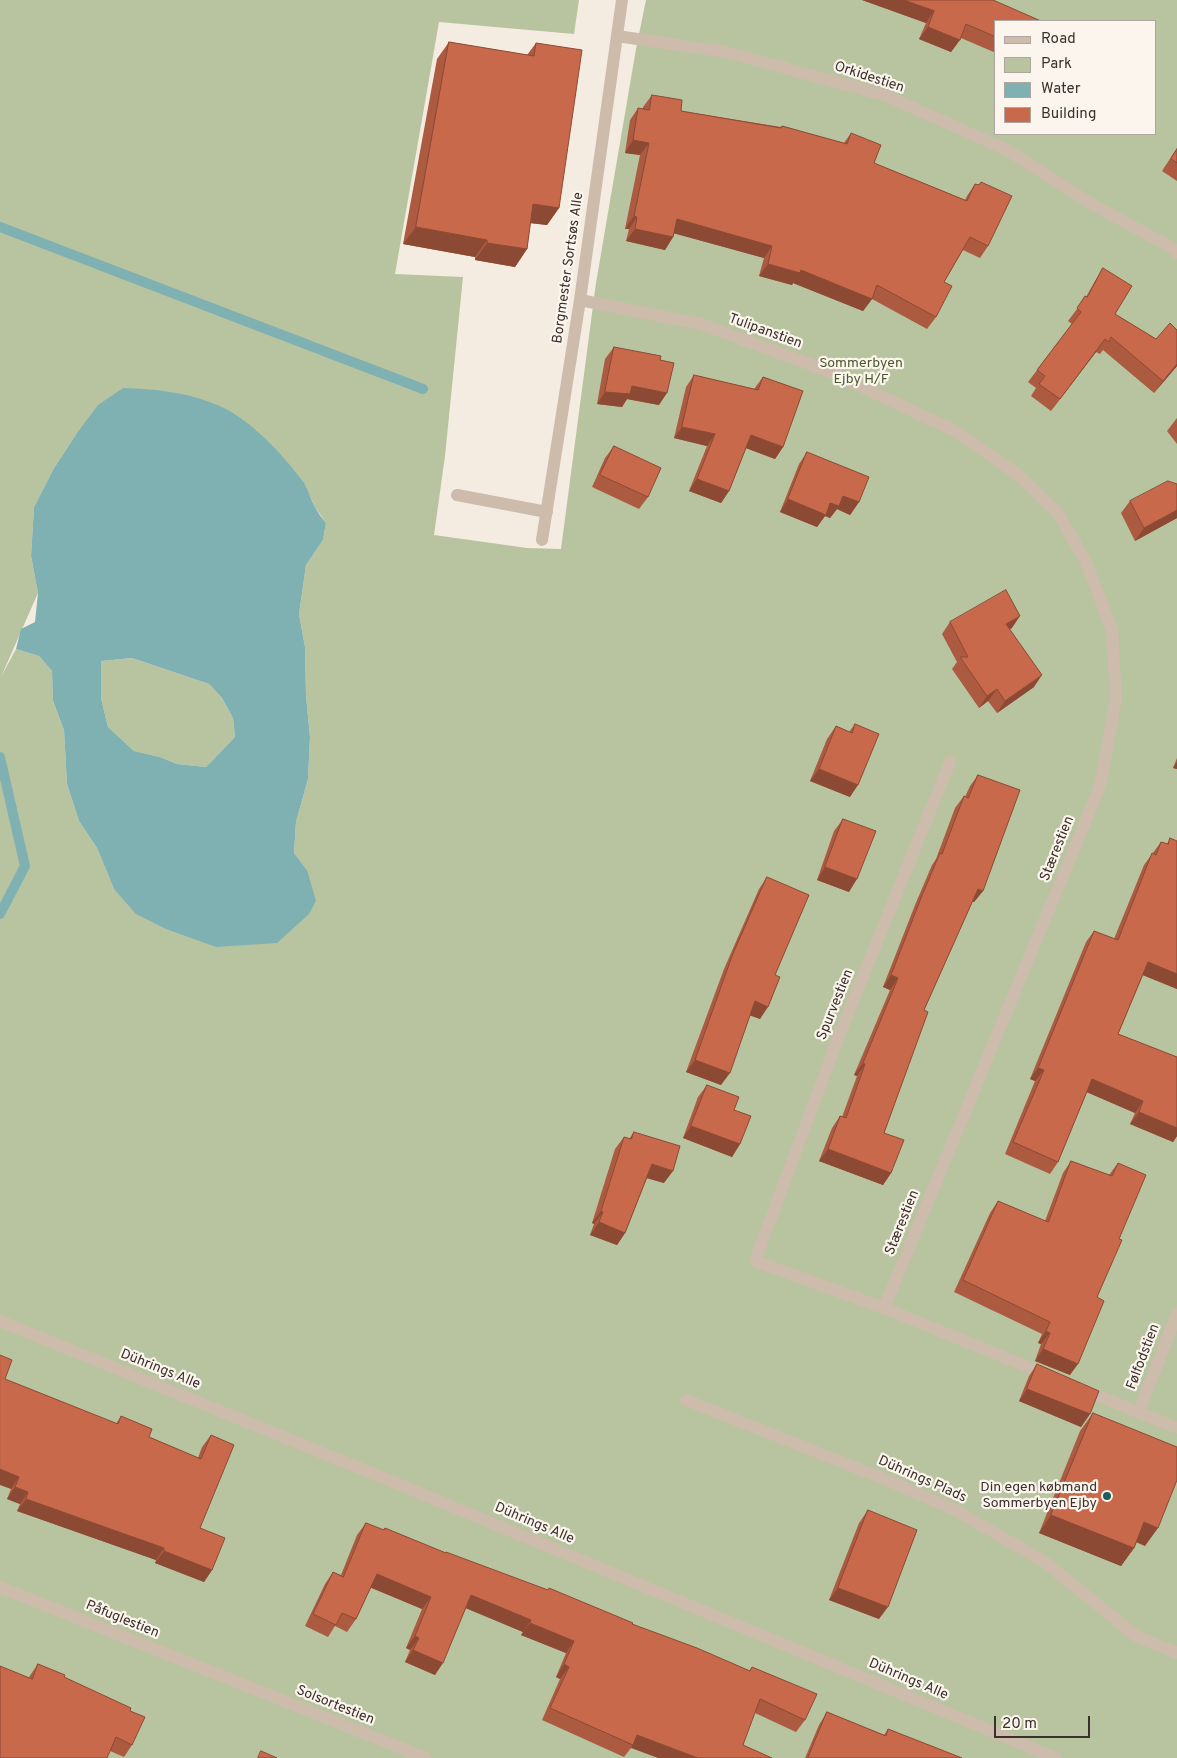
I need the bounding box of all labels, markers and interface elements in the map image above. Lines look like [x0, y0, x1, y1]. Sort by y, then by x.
legend [994, 20, 1157, 135]
text: Road [1041, 30, 1076, 49]
text: Park [1041, 55, 1072, 74]
street label: Orkidestien [832, 59, 906, 97]
text: Water [1041, 80, 1080, 99]
text: Building [1041, 105, 1096, 124]
street label: Borgmester Sortsøs Alle [550, 191, 588, 345]
street label: Tulipanstien [726, 311, 804, 353]
park label: Sommerbyen Ejby H/F [819, 356, 903, 388]
street label: Stærestien [1037, 814, 1079, 884]
street label: Spurvestien [814, 967, 858, 1043]
street label: Stærestien [882, 1188, 924, 1258]
street label: Følfodstien [1124, 1322, 1164, 1392]
street label: Dührings Alle [118, 1346, 202, 1394]
street label: Dührings Plads [875, 1453, 969, 1507]
place label: Din egen købmand Sommerbyen Ejby [980, 1480, 1097, 1512]
marker: Din egen købmand Sommerbyen Ejby [1101, 1490, 1113, 1502]
street label: Dührings Alle [492, 1500, 576, 1548]
street label: Påfuglestien [83, 1598, 161, 1642]
street label: Dührings Alle [866, 1656, 950, 1704]
street label: Solsortestien [294, 1683, 376, 1729]
scale bar [997, 1706, 1093, 1738]
text: 20 m [1002, 1715, 1037, 1734]

